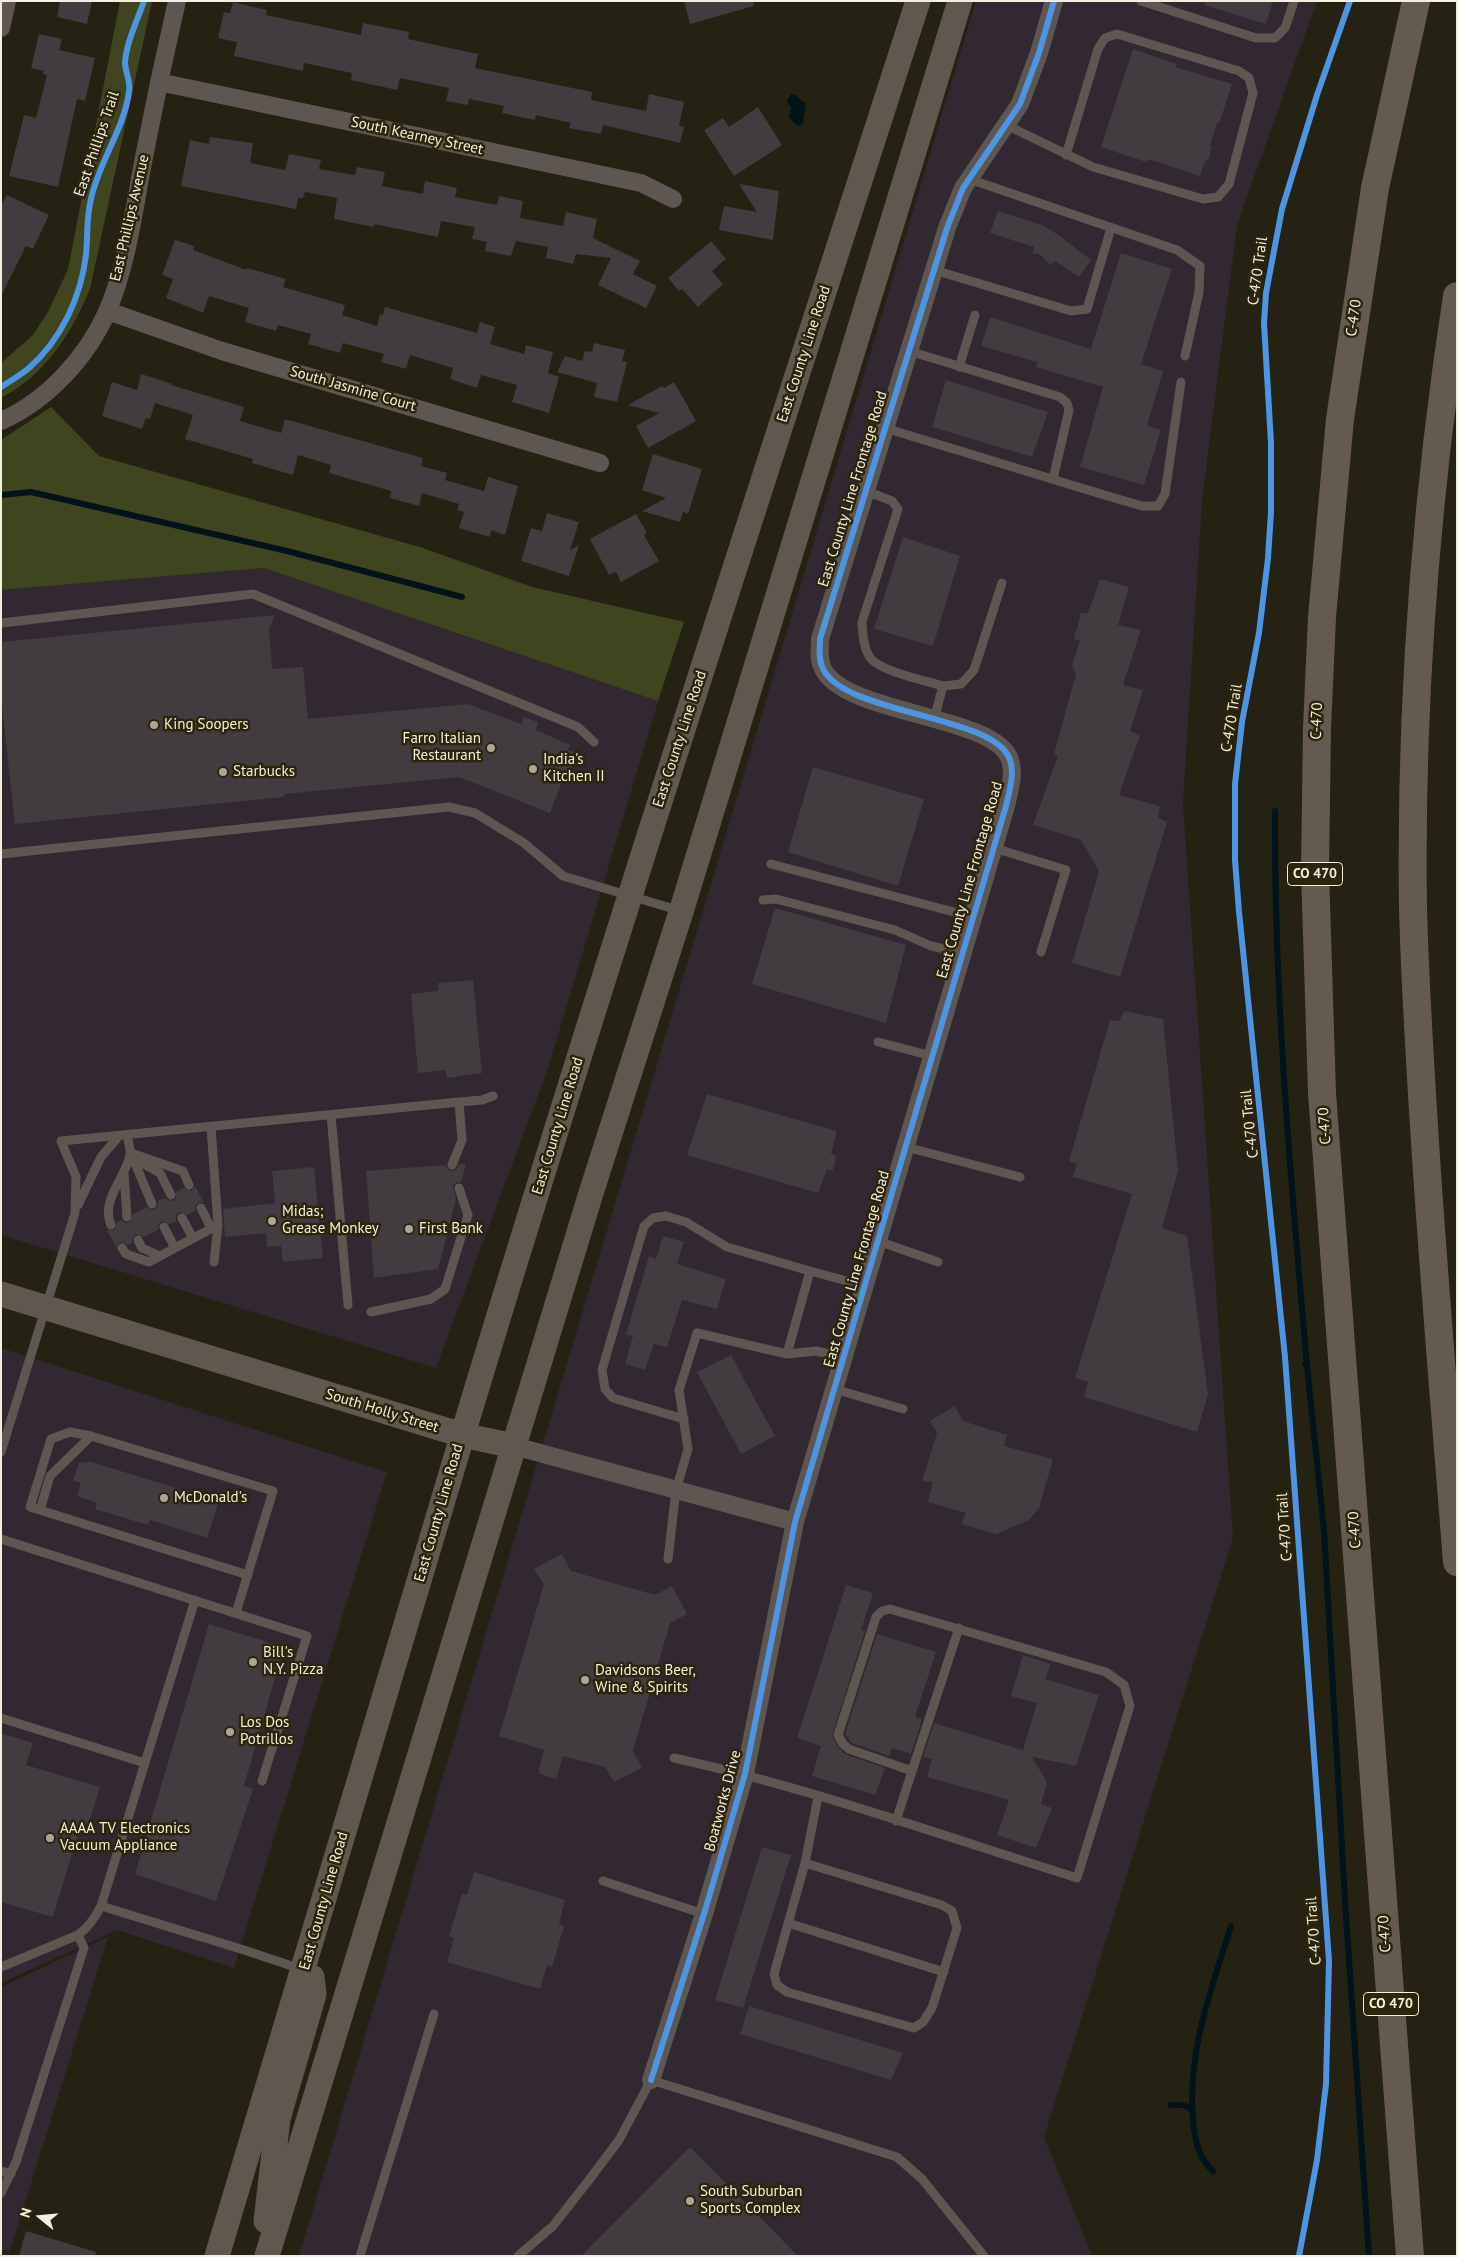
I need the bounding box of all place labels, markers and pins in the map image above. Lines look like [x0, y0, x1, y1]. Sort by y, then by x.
place label: King Soopers [164, 716, 249, 734]
marker: King Soopers [148, 719, 160, 731]
place label: Farro Italian Restaurant [403, 730, 481, 765]
marker: Farro Italian Restaurant [485, 742, 497, 754]
place label: India's Kitchen II [543, 751, 605, 786]
place label: Starbucks [233, 763, 295, 781]
marker: India's Kitchen II [527, 763, 539, 775]
marker: Starbucks [217, 766, 229, 778]
place label: Midas; Grease Monkey [282, 1203, 379, 1238]
marker: Midas; Grease Monkey [266, 1215, 278, 1227]
place label: First Bank [419, 1220, 483, 1238]
marker: First Bank [403, 1223, 415, 1235]
place label: McDonald's [174, 1489, 247, 1507]
marker: McDonald's [158, 1492, 170, 1504]
place label: Bill's N.Y. Pizza [263, 1644, 323, 1679]
marker: Bill's N.Y. Pizza [247, 1656, 259, 1668]
place label: Davidsons Beer, Wine & Spirits [595, 1662, 696, 1697]
marker: Davidsons Beer, Wine & Spirits [579, 1674, 591, 1686]
place label: Los Dos Potrillos [240, 1714, 293, 1749]
marker: Los Dos Potrillos [224, 1726, 236, 1738]
place label: AAAA TV Electronics Vacuum Appliance [60, 1820, 190, 1855]
marker: AAAA TV Electronics Vacuum Appliance [44, 1832, 56, 1844]
place label: South Suburban Sports Complex [700, 2183, 802, 2218]
marker: South Suburban Sports Complex [684, 2195, 696, 2207]

